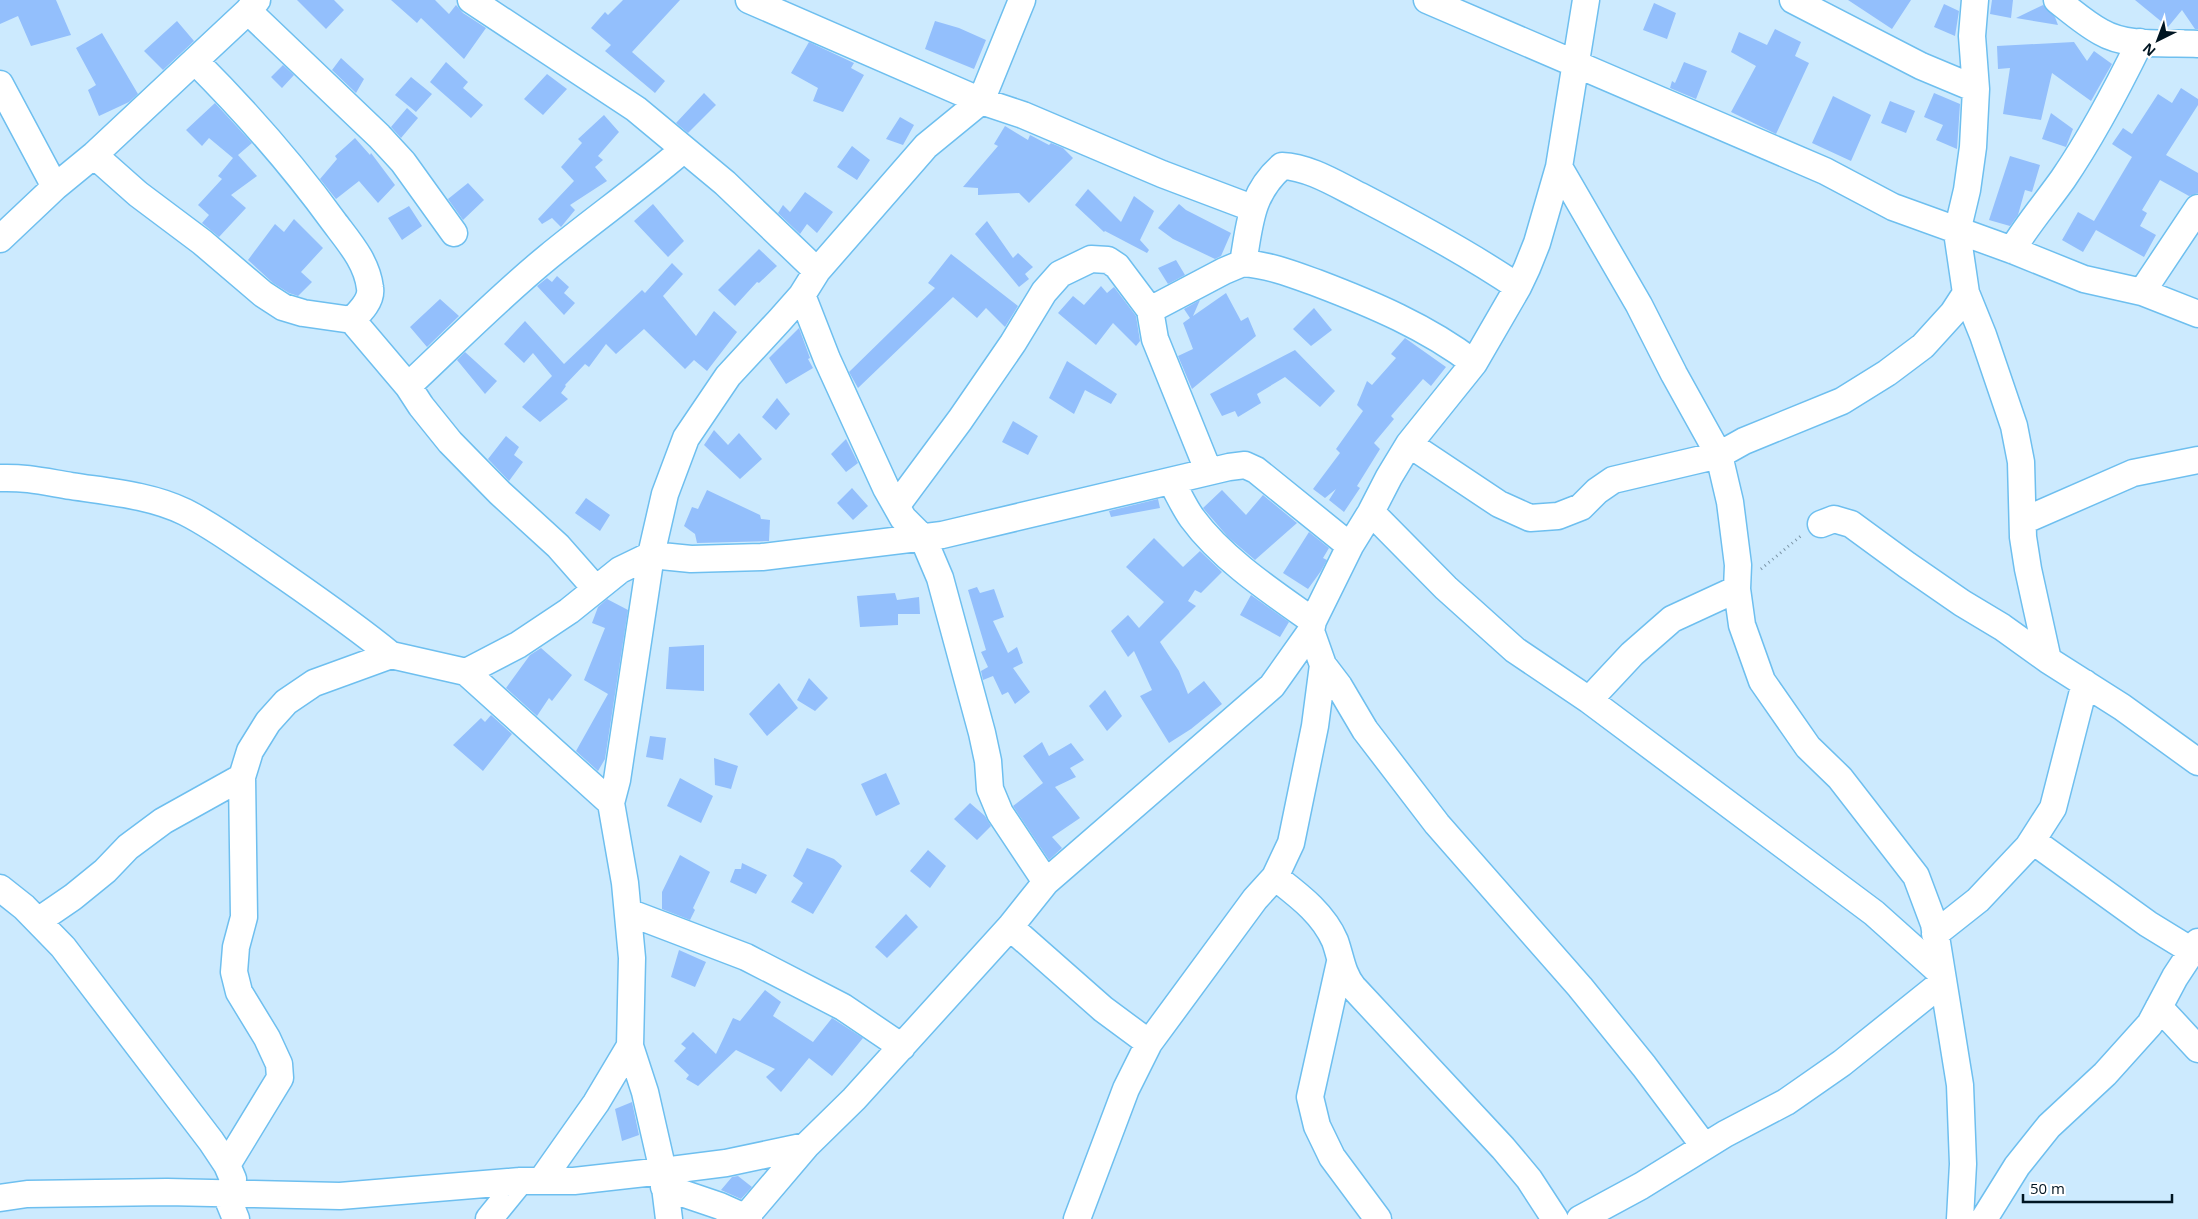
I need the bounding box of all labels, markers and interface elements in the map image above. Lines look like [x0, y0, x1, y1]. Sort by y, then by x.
north arrow [2133, 15, 2183, 65]
text: N [2138, 39, 2160, 61]
scale bar [2023, 1172, 2172, 1204]
text: 50 m [2030, 1178, 2065, 1198]

